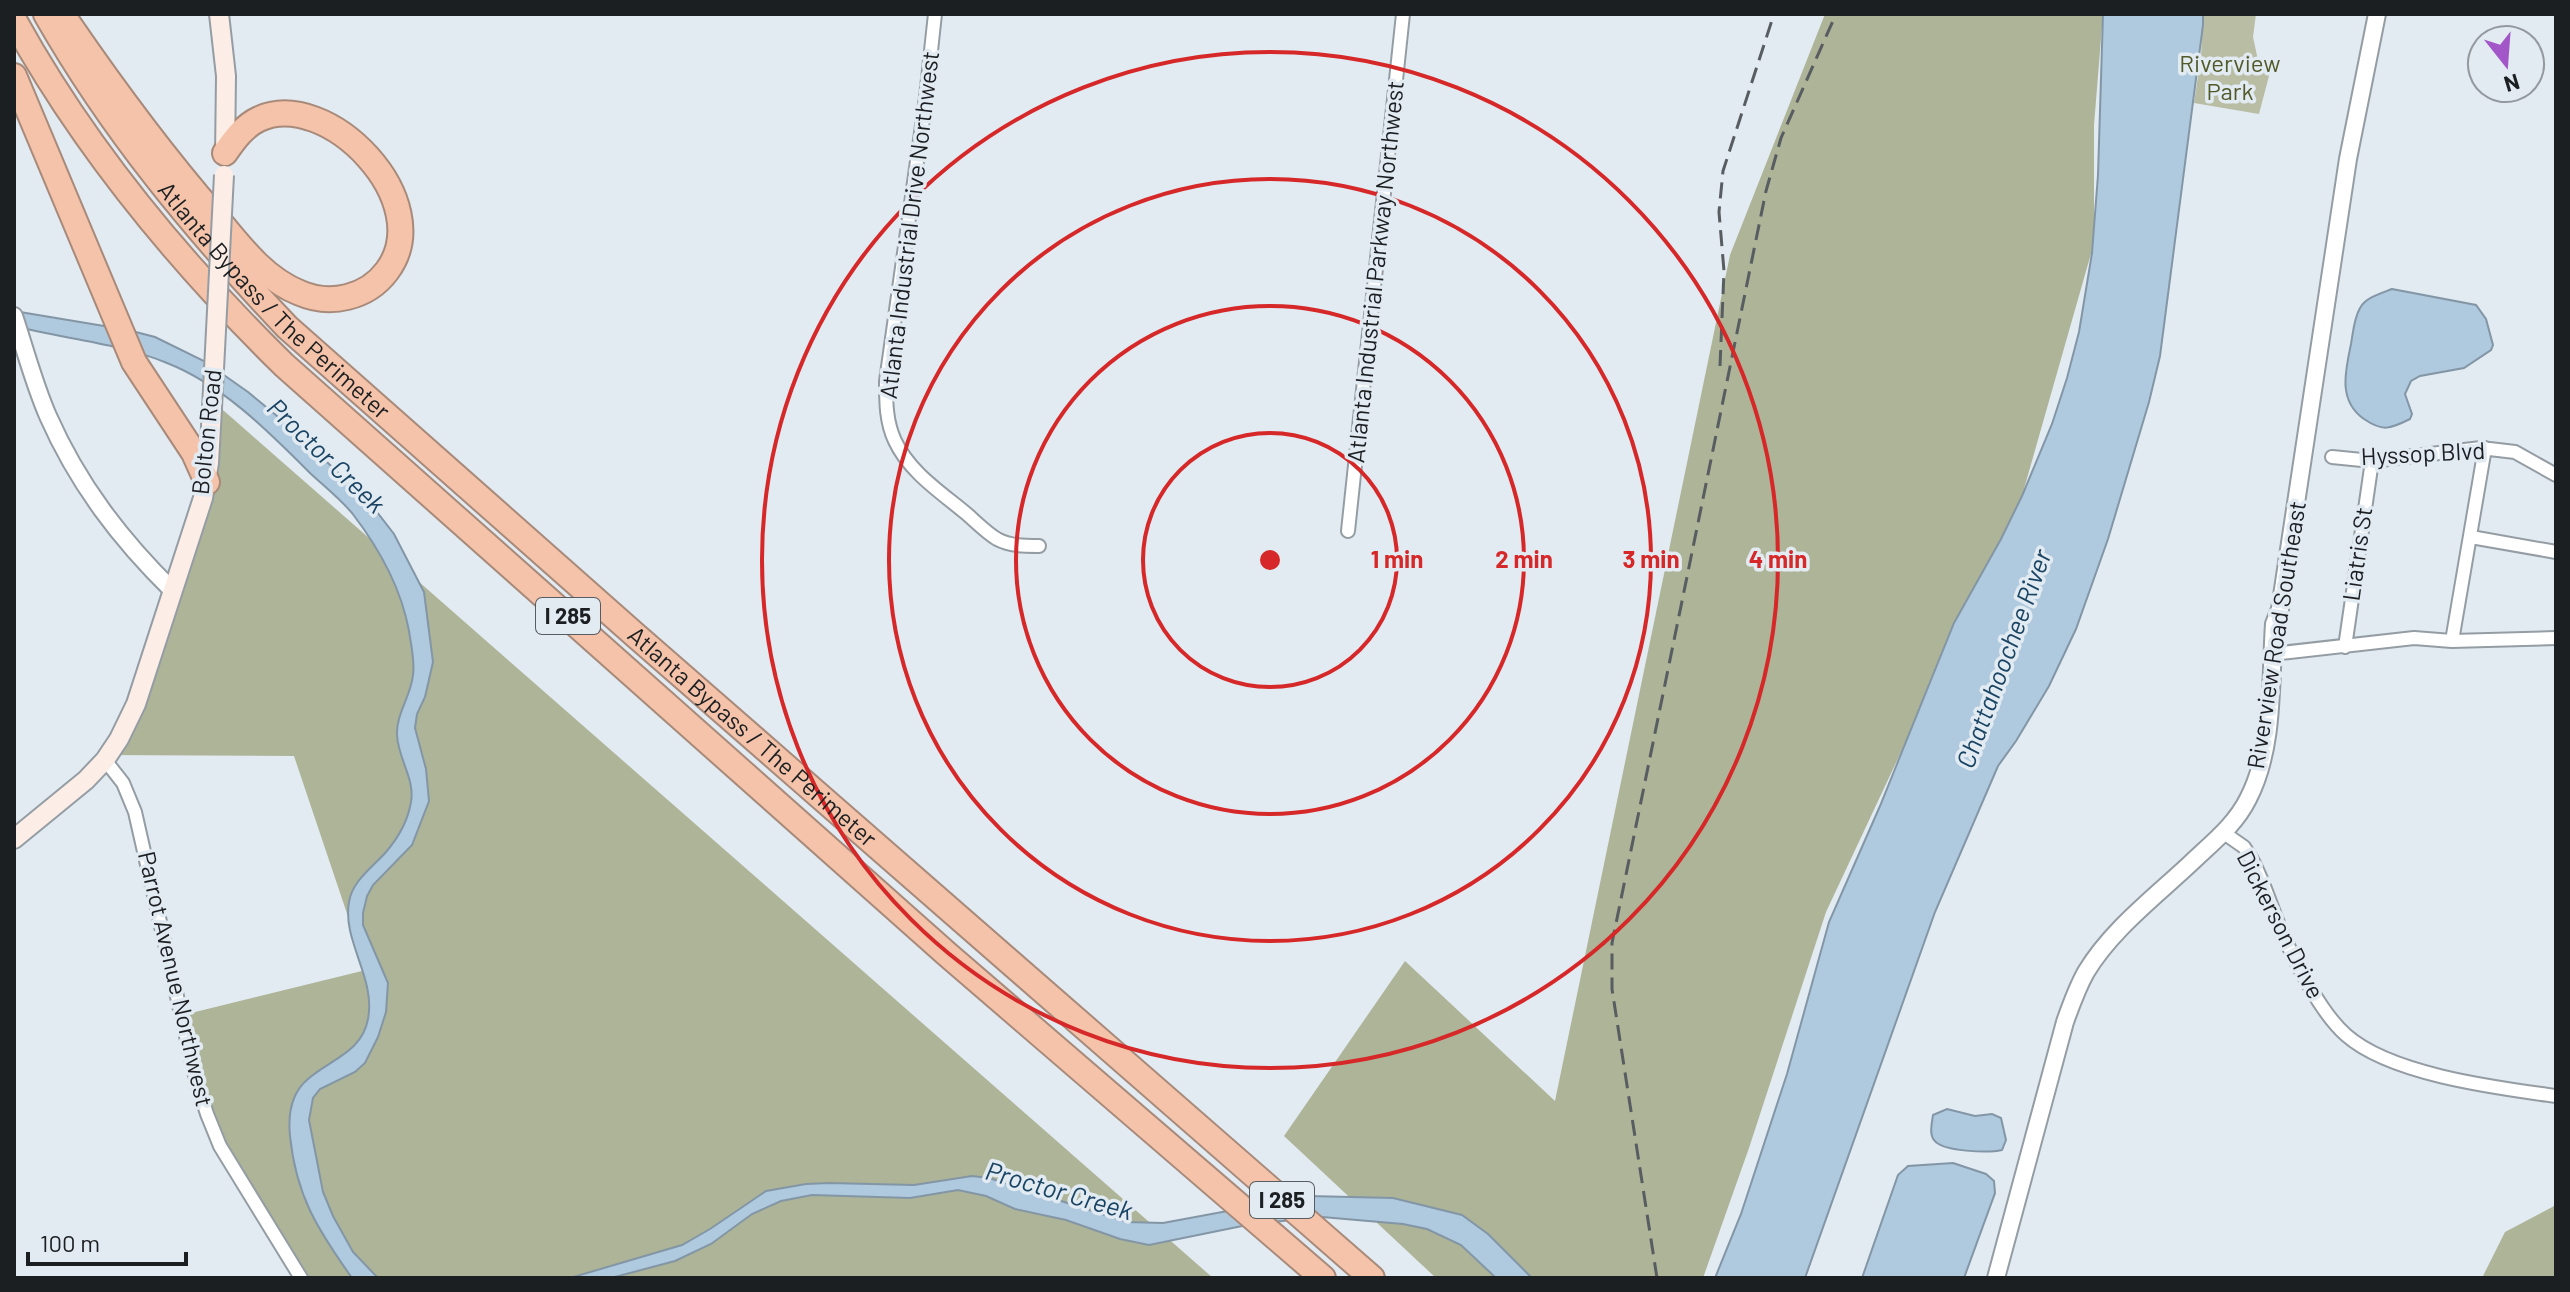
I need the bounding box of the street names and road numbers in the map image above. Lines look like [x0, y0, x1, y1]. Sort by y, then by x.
street label: Atlanta Industrial Drive Northwest [873, 49, 944, 400]
street label: Atlanta Industrial Parkway Northwest [1340, 79, 1409, 464]
street label: Atlanta Bypass / The Perimeter [153, 175, 397, 425]
street label: Bolton Road [185, 368, 227, 496]
street label: Hyssop Blvd [2360, 435, 2486, 470]
street label: Riverview Road Southeast [2240, 499, 2311, 771]
street label: Liatris St [2336, 505, 2377, 603]
road number: I 285 [536, 598, 600, 634]
street label: Atlanta Bypass / The Perimeter [623, 620, 884, 852]
street label: Dickerson Drive [2232, 845, 2331, 1003]
street label: Parrot Avenue Northwest [133, 848, 220, 1109]
road number: I 285 [1250, 1182, 1314, 1218]

